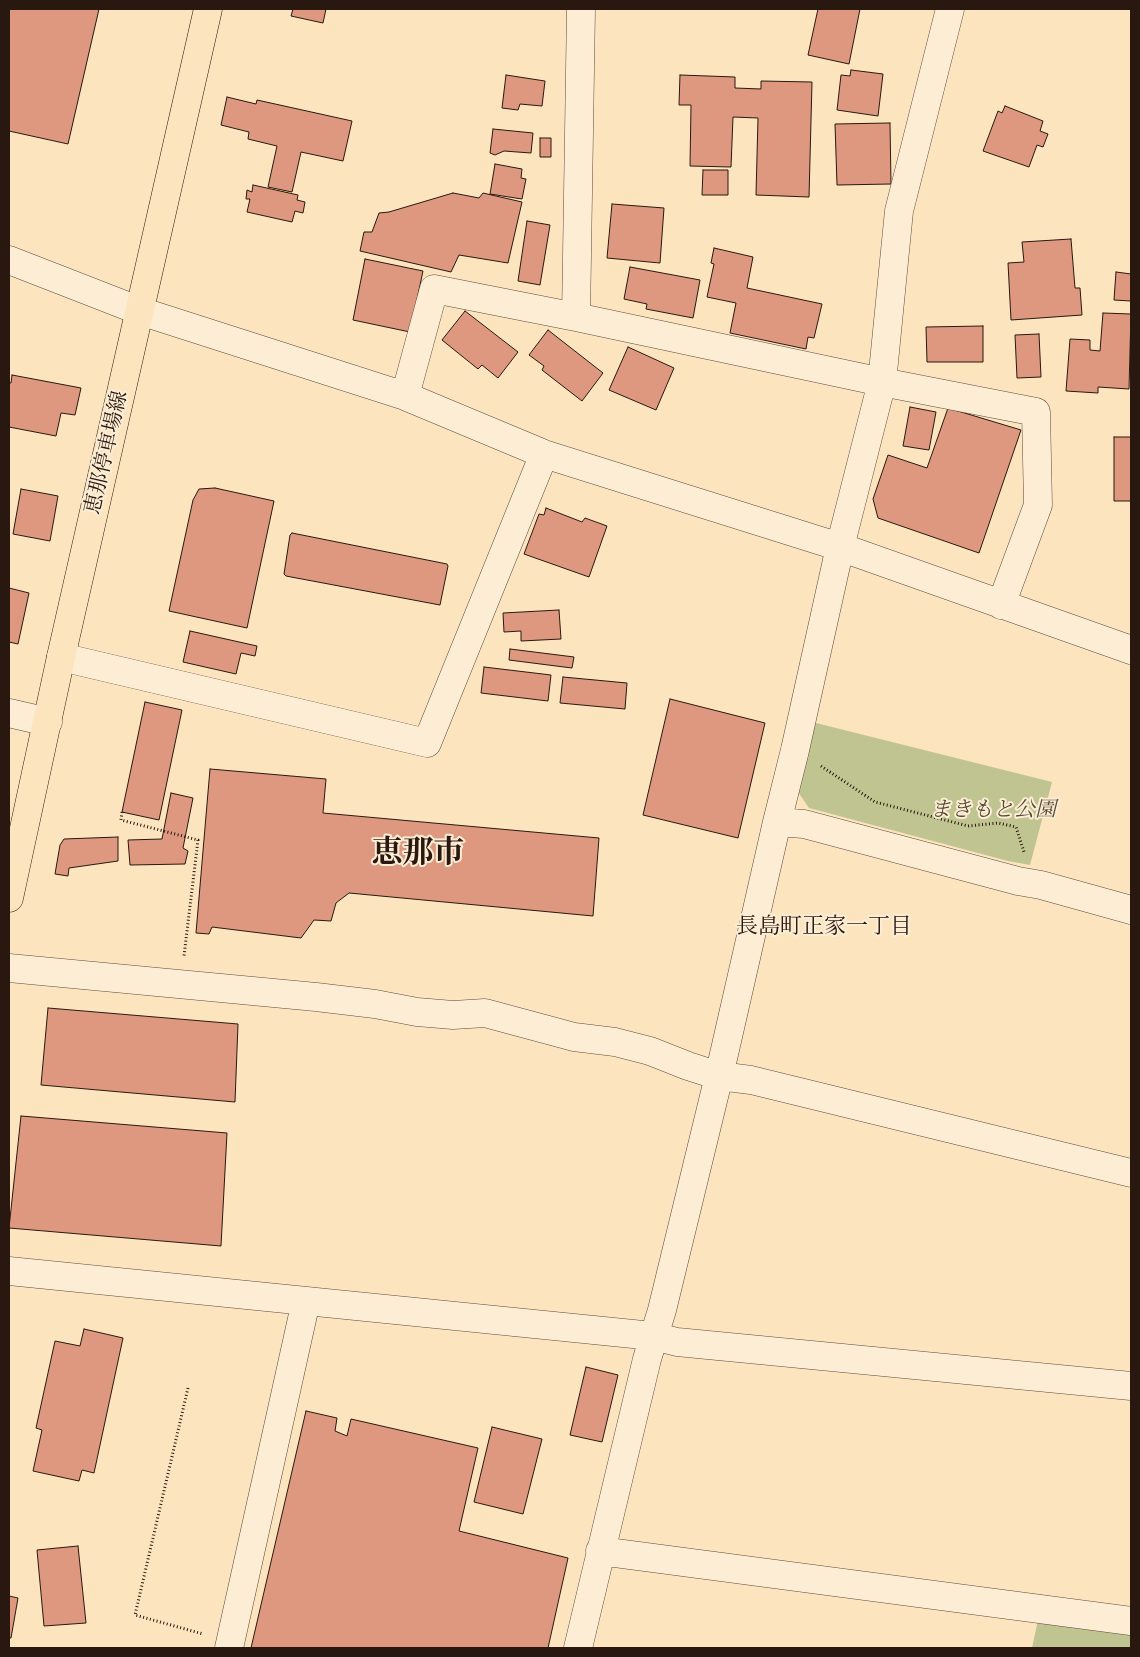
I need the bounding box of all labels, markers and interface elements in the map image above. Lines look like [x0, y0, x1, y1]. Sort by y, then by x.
street label: 恵那停車場線 [82, 389, 134, 517]
park label: まきもと公園 [930, 799, 1056, 825]
district label: 恵那市 [372, 837, 464, 875]
district label: 長島町正家一丁目 [736, 915, 912, 941]

